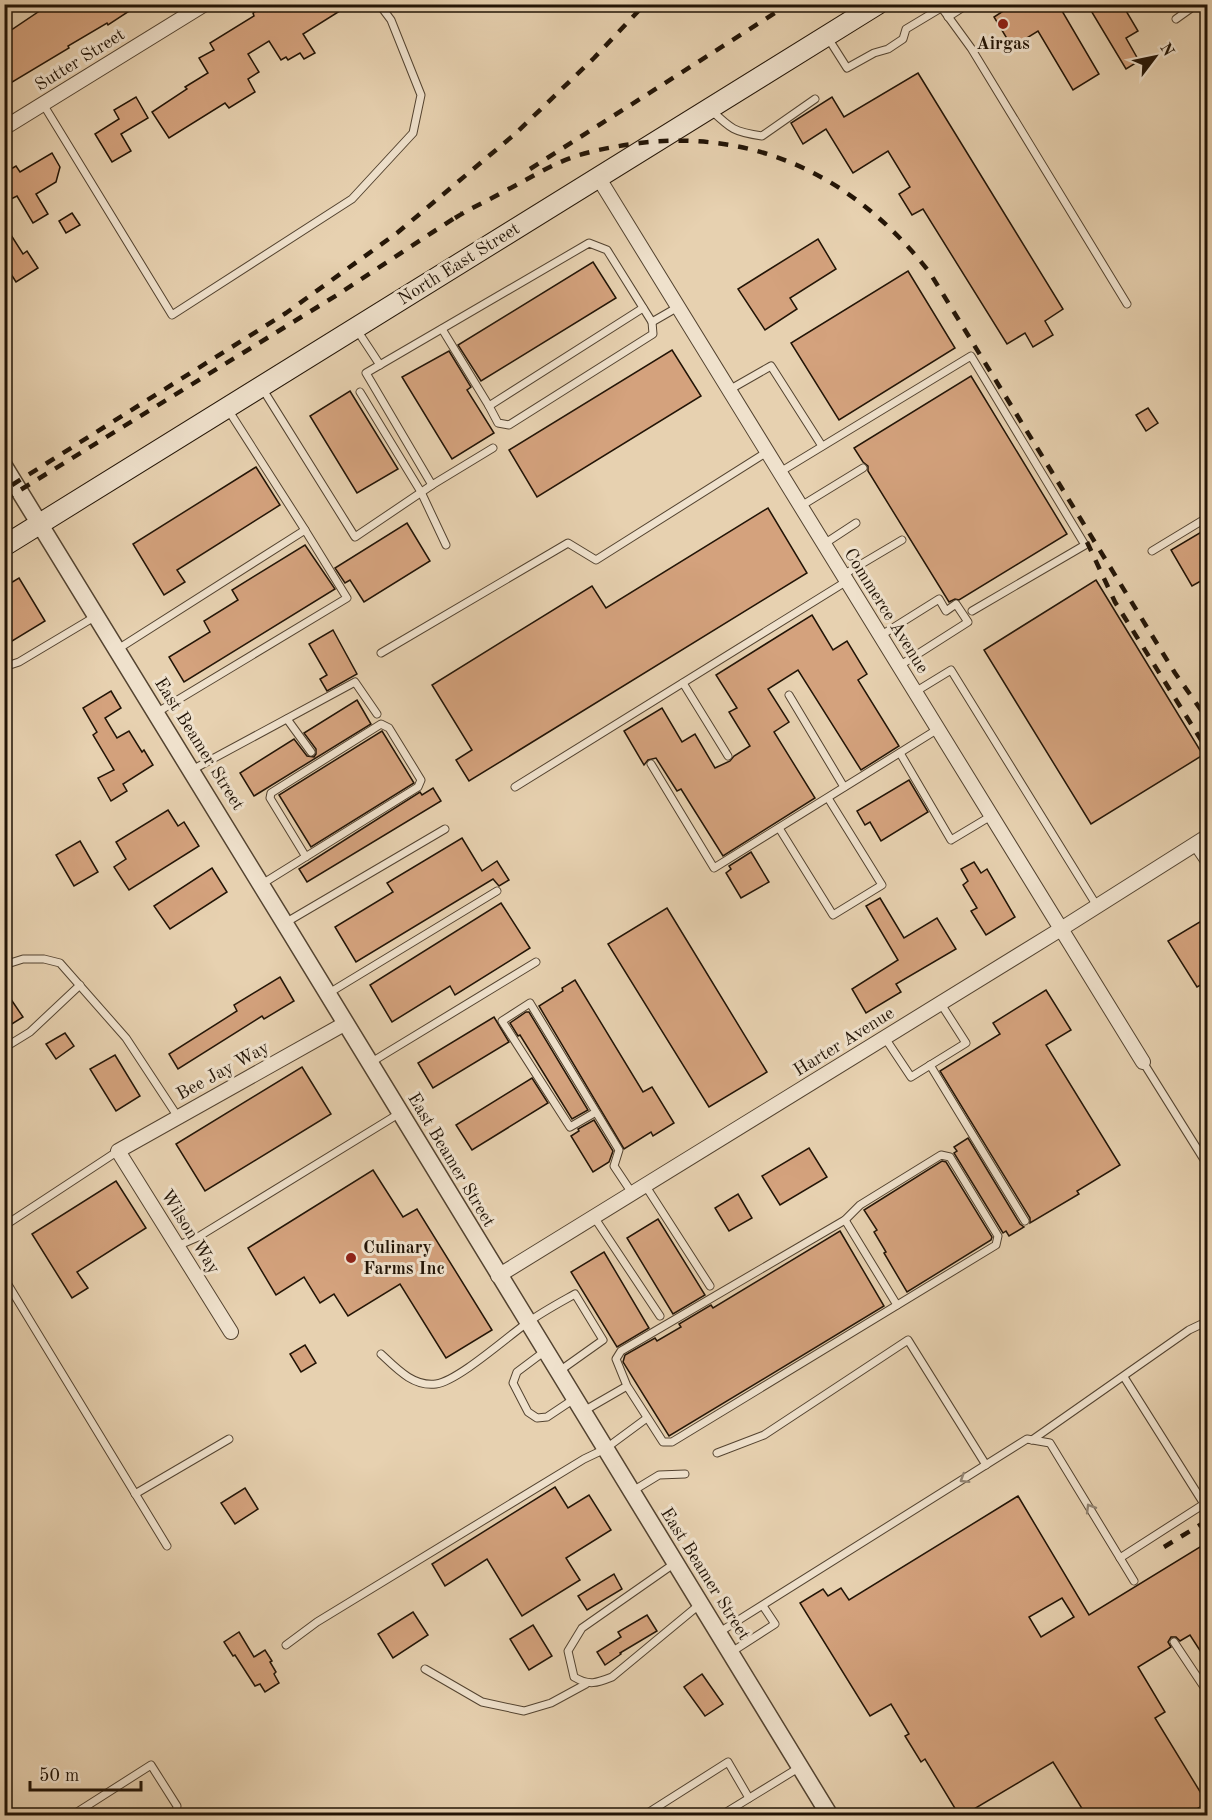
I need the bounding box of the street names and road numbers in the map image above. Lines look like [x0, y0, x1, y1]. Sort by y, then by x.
street label: Sutter Street [32, 25, 128, 95]
street label: North East Street [395, 219, 523, 309]
street label: Commerce Avenue [840, 545, 932, 677]
street label: East Beamer Street [151, 674, 247, 814]
street label: Harter Avenue [791, 1004, 897, 1080]
street label: Bee Jay Way [174, 1038, 273, 1104]
street label: East Beamer Street [404, 1090, 498, 1230]
street label: Wilson Way [157, 1187, 223, 1278]
street label: East Beamer Street [657, 1504, 753, 1644]

